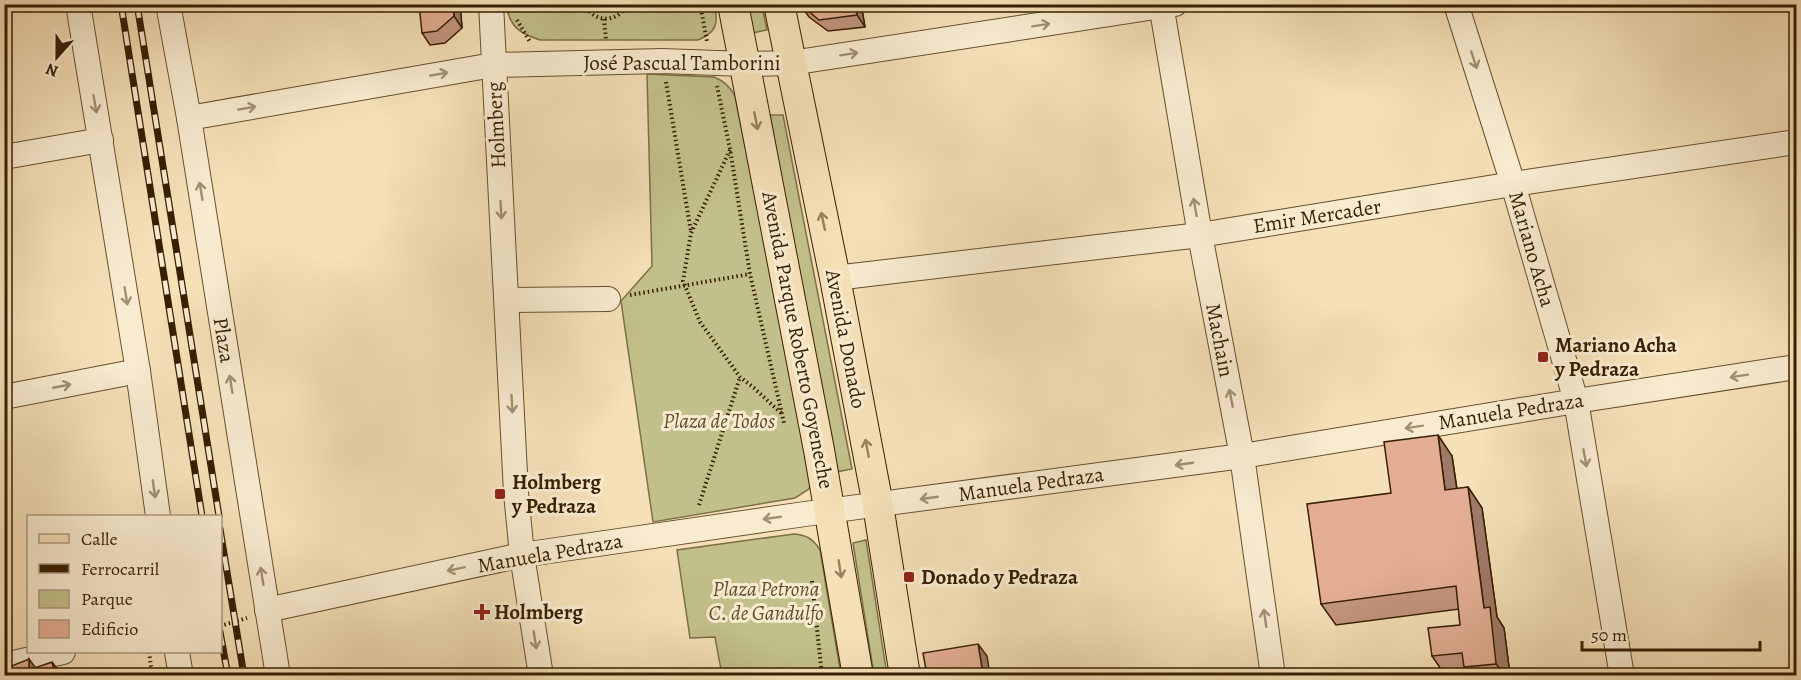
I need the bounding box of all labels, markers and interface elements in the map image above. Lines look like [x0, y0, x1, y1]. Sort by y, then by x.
one-way arrow [1031, 19, 1051, 30]
north arrow [27, 27, 87, 87]
street label: José Pascual Tamborini [583, 49, 781, 77]
one-way arrow [838, 49, 858, 60]
one-way arrow [1469, 50, 1480, 69]
text: N [42, 58, 61, 82]
one-way arrow [429, 68, 449, 79]
street label: Holmberg [480, 80, 512, 169]
one-way arrow [90, 93, 101, 113]
one-way arrow [237, 102, 256, 113]
one-way arrow [751, 111, 762, 131]
one-way arrow [195, 182, 206, 201]
street label: Avenida Parque Roberto Goyeneche [755, 188, 841, 491]
street label: Mariano Acha [1502, 188, 1562, 310]
street label: Emir Mercader [1251, 192, 1383, 240]
one-way arrow [1189, 197, 1200, 217]
one-way arrow [496, 199, 507, 219]
one-way arrow [817, 212, 828, 231]
street label: Avenida Donado [819, 266, 873, 411]
one-way arrow [121, 286, 132, 305]
street label: Machain [1199, 301, 1241, 379]
street label: Plaza [207, 315, 241, 365]
place label: Mariano Acha y Pedraza [1554, 331, 1678, 383]
marker: Mariano Acha y Pedraza [1536, 350, 1550, 364]
one-way arrow [1729, 370, 1749, 381]
one-way arrow [226, 374, 237, 394]
one-way arrow [52, 380, 71, 391]
street label: Manuela Pedraza [1436, 386, 1586, 436]
one-way arrow [1225, 389, 1236, 409]
one-way arrow [507, 394, 518, 414]
park label: Plaza de Todos [663, 407, 775, 435]
one-way arrow [1405, 422, 1425, 433]
one-way arrow [861, 438, 872, 458]
one-way arrow [1580, 448, 1591, 468]
one-way arrow [1175, 458, 1195, 469]
street label: Manuela Pedraza [956, 460, 1106, 508]
place label: Holmberg y Pedraza [511, 468, 601, 520]
one-way arrow [149, 479, 160, 498]
marker: Holmberg y Pedraza [493, 487, 507, 501]
one-way arrow [919, 493, 939, 504]
one-way arrow [763, 513, 783, 524]
legend [27, 515, 222, 653]
street label: Manuela Pedraza [475, 526, 625, 580]
text: Calle [81, 527, 118, 551]
text: Ferrocarril [81, 557, 160, 581]
one-way arrow [835, 558, 846, 578]
place label: Donado y Pedraza [921, 563, 1079, 591]
one-way arrow [446, 564, 465, 576]
one-way arrow [256, 567, 267, 587]
marker: Donado y Pedraza [902, 570, 916, 584]
park label: Plaza Petrona C. de Gandulfo [708, 575, 824, 627]
text: Parque [81, 587, 133, 611]
place label: Holmberg [494, 598, 583, 626]
marker: Holmberg [475, 605, 489, 619]
one-way arrow [1259, 608, 1270, 628]
scale bar [1582, 614, 1760, 652]
text: Edificio [81, 617, 138, 641]
text: 50 m [1591, 623, 1627, 647]
one-way arrow [530, 630, 541, 649]

